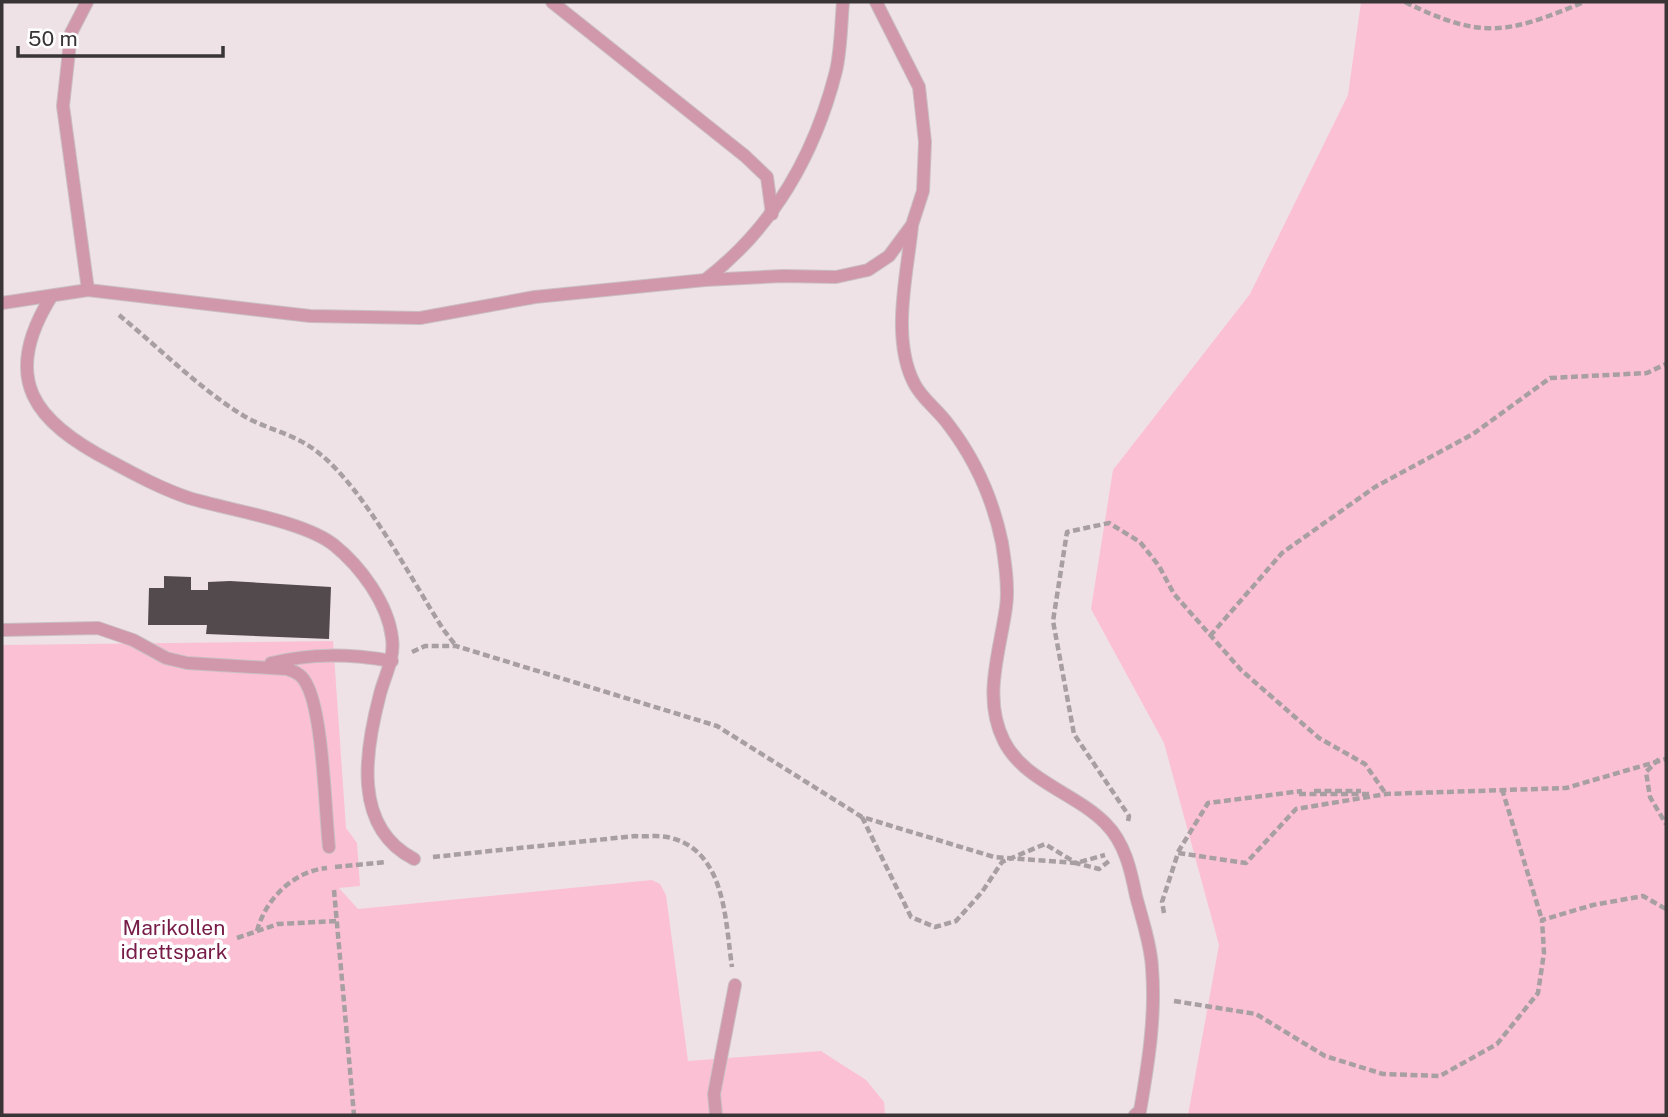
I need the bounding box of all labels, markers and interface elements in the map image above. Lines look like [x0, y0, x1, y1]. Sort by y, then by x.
scale bar [18, 14, 222, 58]
text: 50 m [28, 26, 78, 51]
park label: Marikollen idrettspark [120, 915, 228, 964]

